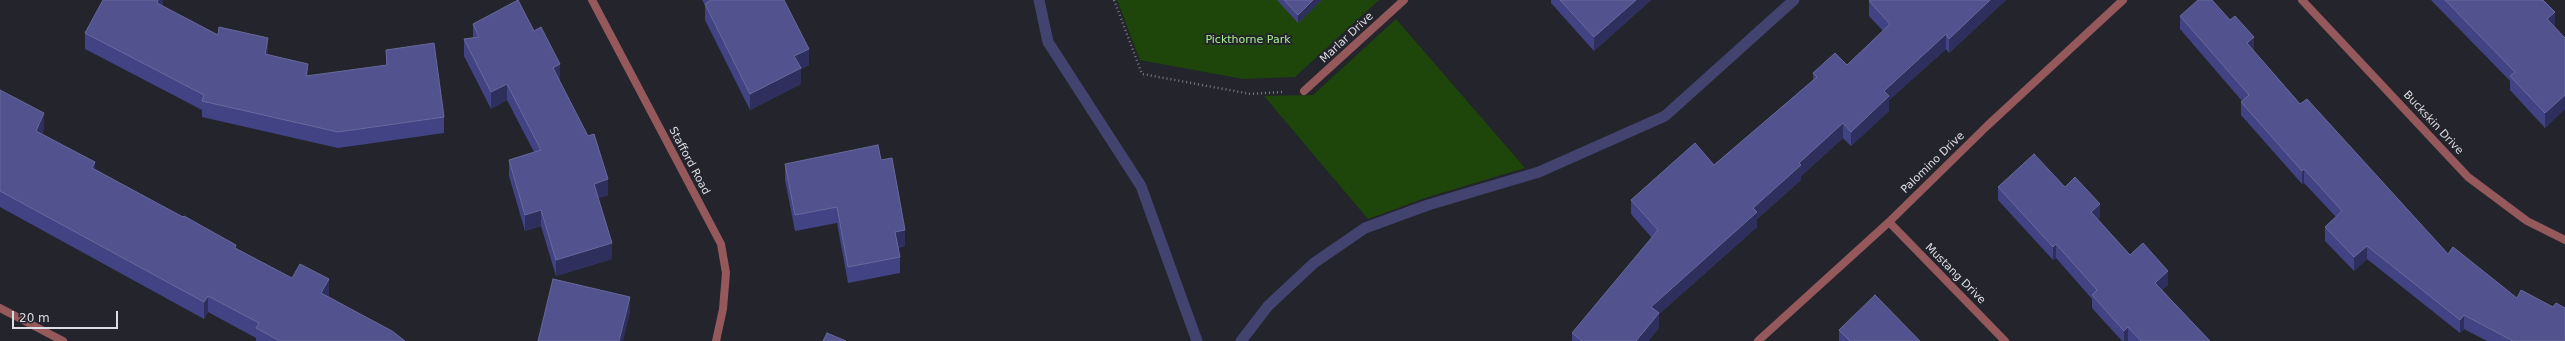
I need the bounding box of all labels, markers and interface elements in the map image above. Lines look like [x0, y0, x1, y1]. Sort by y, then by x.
street label: Marlar Drive [1318, 10, 1376, 66]
park label: Pickthorne Park [1205, 33, 1291, 47]
street label: Buckskin Drive [2400, 89, 2466, 157]
street label: Stafford Road [666, 125, 712, 197]
street label: Palomino Drive [1899, 129, 1967, 197]
street label: Mustang Drive [1922, 241, 1988, 307]
scale bar [14, 303, 120, 329]
text: 20 m [19, 311, 50, 325]

